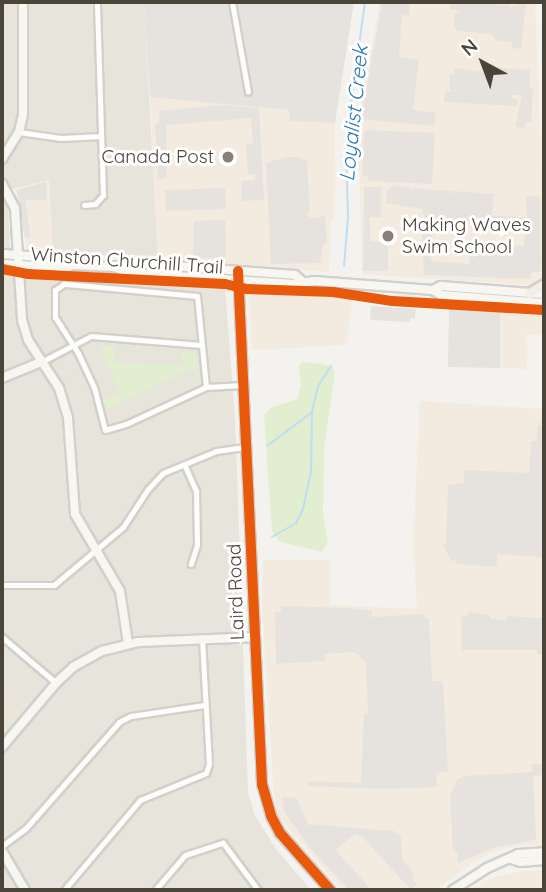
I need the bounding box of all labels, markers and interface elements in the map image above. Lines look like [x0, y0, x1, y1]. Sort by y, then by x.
north arrow [448, 28, 518, 98]
text: N [456, 34, 482, 61]
water label: Loyalist Creek [333, 44, 373, 182]
place label: Canada Post [101, 146, 214, 168]
marker: Canada Post [220, 149, 236, 165]
place label: Making Waves Swim School [402, 214, 531, 258]
marker: Making Waves Swim School [380, 228, 396, 244]
street label: Winston Churchill Trail [30, 243, 224, 279]
street label: Laird Road [223, 543, 249, 641]

